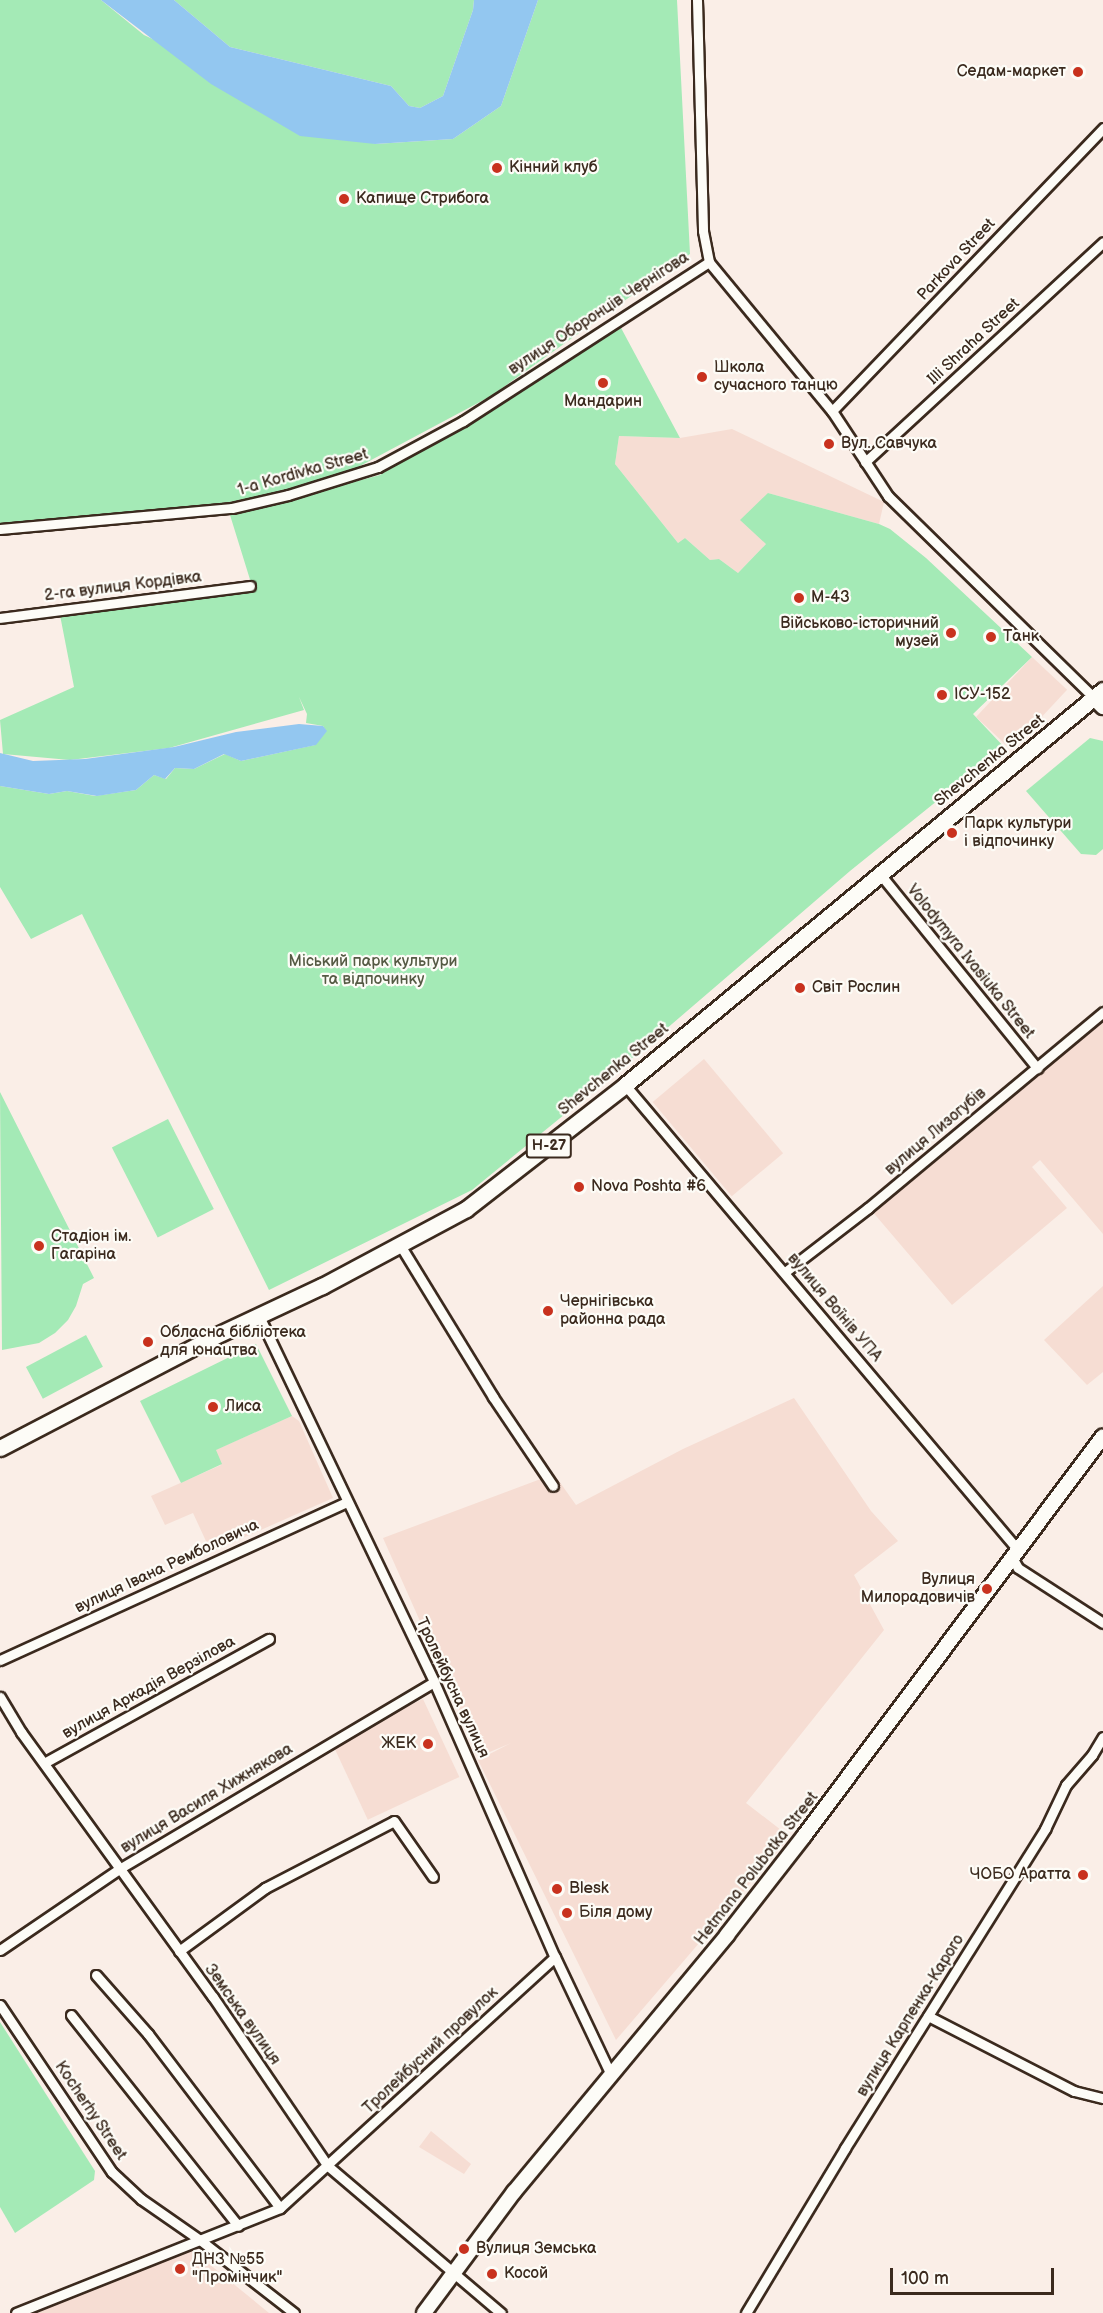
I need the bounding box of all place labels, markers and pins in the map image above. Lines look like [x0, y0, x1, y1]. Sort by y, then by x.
place label: Седам-маркет [957, 62, 1066, 82]
marker: Седам-маркет [1071, 65, 1085, 79]
place label: Кінний клуб [509, 158, 597, 178]
marker: Кінний клуб [490, 161, 504, 175]
place label: Капище Стрибога [356, 189, 489, 209]
marker: Капище Стрибога [337, 192, 351, 206]
place label: Школа сучасного танцю [714, 358, 838, 396]
marker: Школа сучасного танцю [695, 370, 709, 384]
marker: Мандарин [596, 376, 610, 390]
place label: Мандарин [564, 392, 642, 412]
place label: Вул. Савчука [841, 434, 937, 454]
marker: Вул. Савчука [822, 437, 836, 451]
place label: М-43 [811, 588, 850, 608]
marker: М-43 [792, 591, 806, 605]
place label: Військово-історичний музей [780, 614, 939, 652]
marker: Військово-історичний музей [944, 626, 958, 640]
place label: Танк [1003, 627, 1039, 647]
marker: Танк [984, 630, 998, 644]
place label: ІСУ-152 [954, 685, 1010, 705]
marker: ІСУ-152 [935, 688, 949, 702]
place label: Парк культури і відпочинку [964, 814, 1072, 852]
marker: Парк культури і відпочинку [945, 826, 959, 840]
place label: Світ Рослин [812, 978, 900, 998]
marker: Світ Рослин [793, 981, 807, 995]
place label: Nova Poshta #6 [591, 1177, 706, 1197]
marker: Nova Poshta #6 [572, 1180, 586, 1194]
place label: Стадіон ім. Гагаріна [51, 1227, 131, 1265]
marker: Стадіон ім. Гагаріна [32, 1239, 46, 1253]
place label: Чернігівська районна рада [560, 1292, 666, 1330]
marker: Чернігівська районна рада [541, 1304, 555, 1318]
place label: Обласна бібліотека для юнацтва [160, 1323, 306, 1361]
marker: Обласна бібліотека для юнацтва [141, 1335, 155, 1349]
place label: Лиса [225, 1397, 261, 1417]
marker: Лиса [206, 1400, 220, 1414]
place label: Вулиця Милорадовичів [861, 1570, 975, 1608]
marker: Вулиця Милорадовичів [980, 1582, 994, 1596]
place label: ЖЕК [381, 1734, 416, 1754]
marker: ЖЕК [421, 1737, 435, 1751]
place label: ЧОБО Аратта [970, 1865, 1071, 1885]
marker: ЧОБО Аратта [1076, 1868, 1090, 1882]
place label: Blesk [569, 1879, 609, 1899]
marker: Blesk [550, 1882, 564, 1896]
place label: Біля дому [579, 1903, 652, 1923]
marker: Біля дому [560, 1906, 574, 1920]
place label: Вулиця Земська [476, 2239, 596, 2259]
marker: Вулиця Земська [457, 2242, 471, 2256]
place label: ДНЗ №55 "Промінчик" [192, 2250, 283, 2288]
marker: ДНЗ №55 "Промінчик" [173, 2262, 187, 2276]
place label: Косой [504, 2264, 548, 2284]
marker: Косой [485, 2267, 499, 2281]

